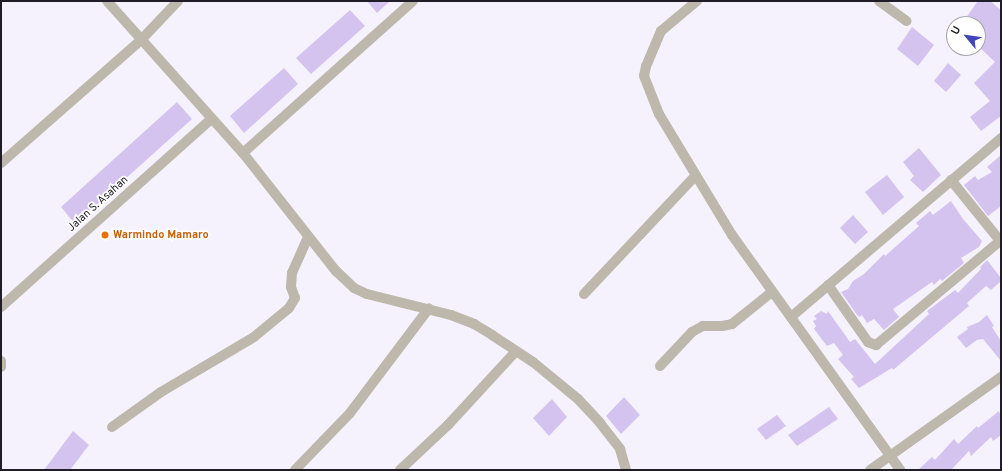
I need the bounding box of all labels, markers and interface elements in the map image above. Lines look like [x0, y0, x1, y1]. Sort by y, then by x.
north arrow [946, 16, 986, 56]
text: U [948, 24, 964, 37]
street label: Jalan S. Asahan [65, 173, 131, 235]
place label: Warmindo Mamaro [113, 228, 209, 242]
marker: Warmindo Mamaro [100, 230, 110, 240]

